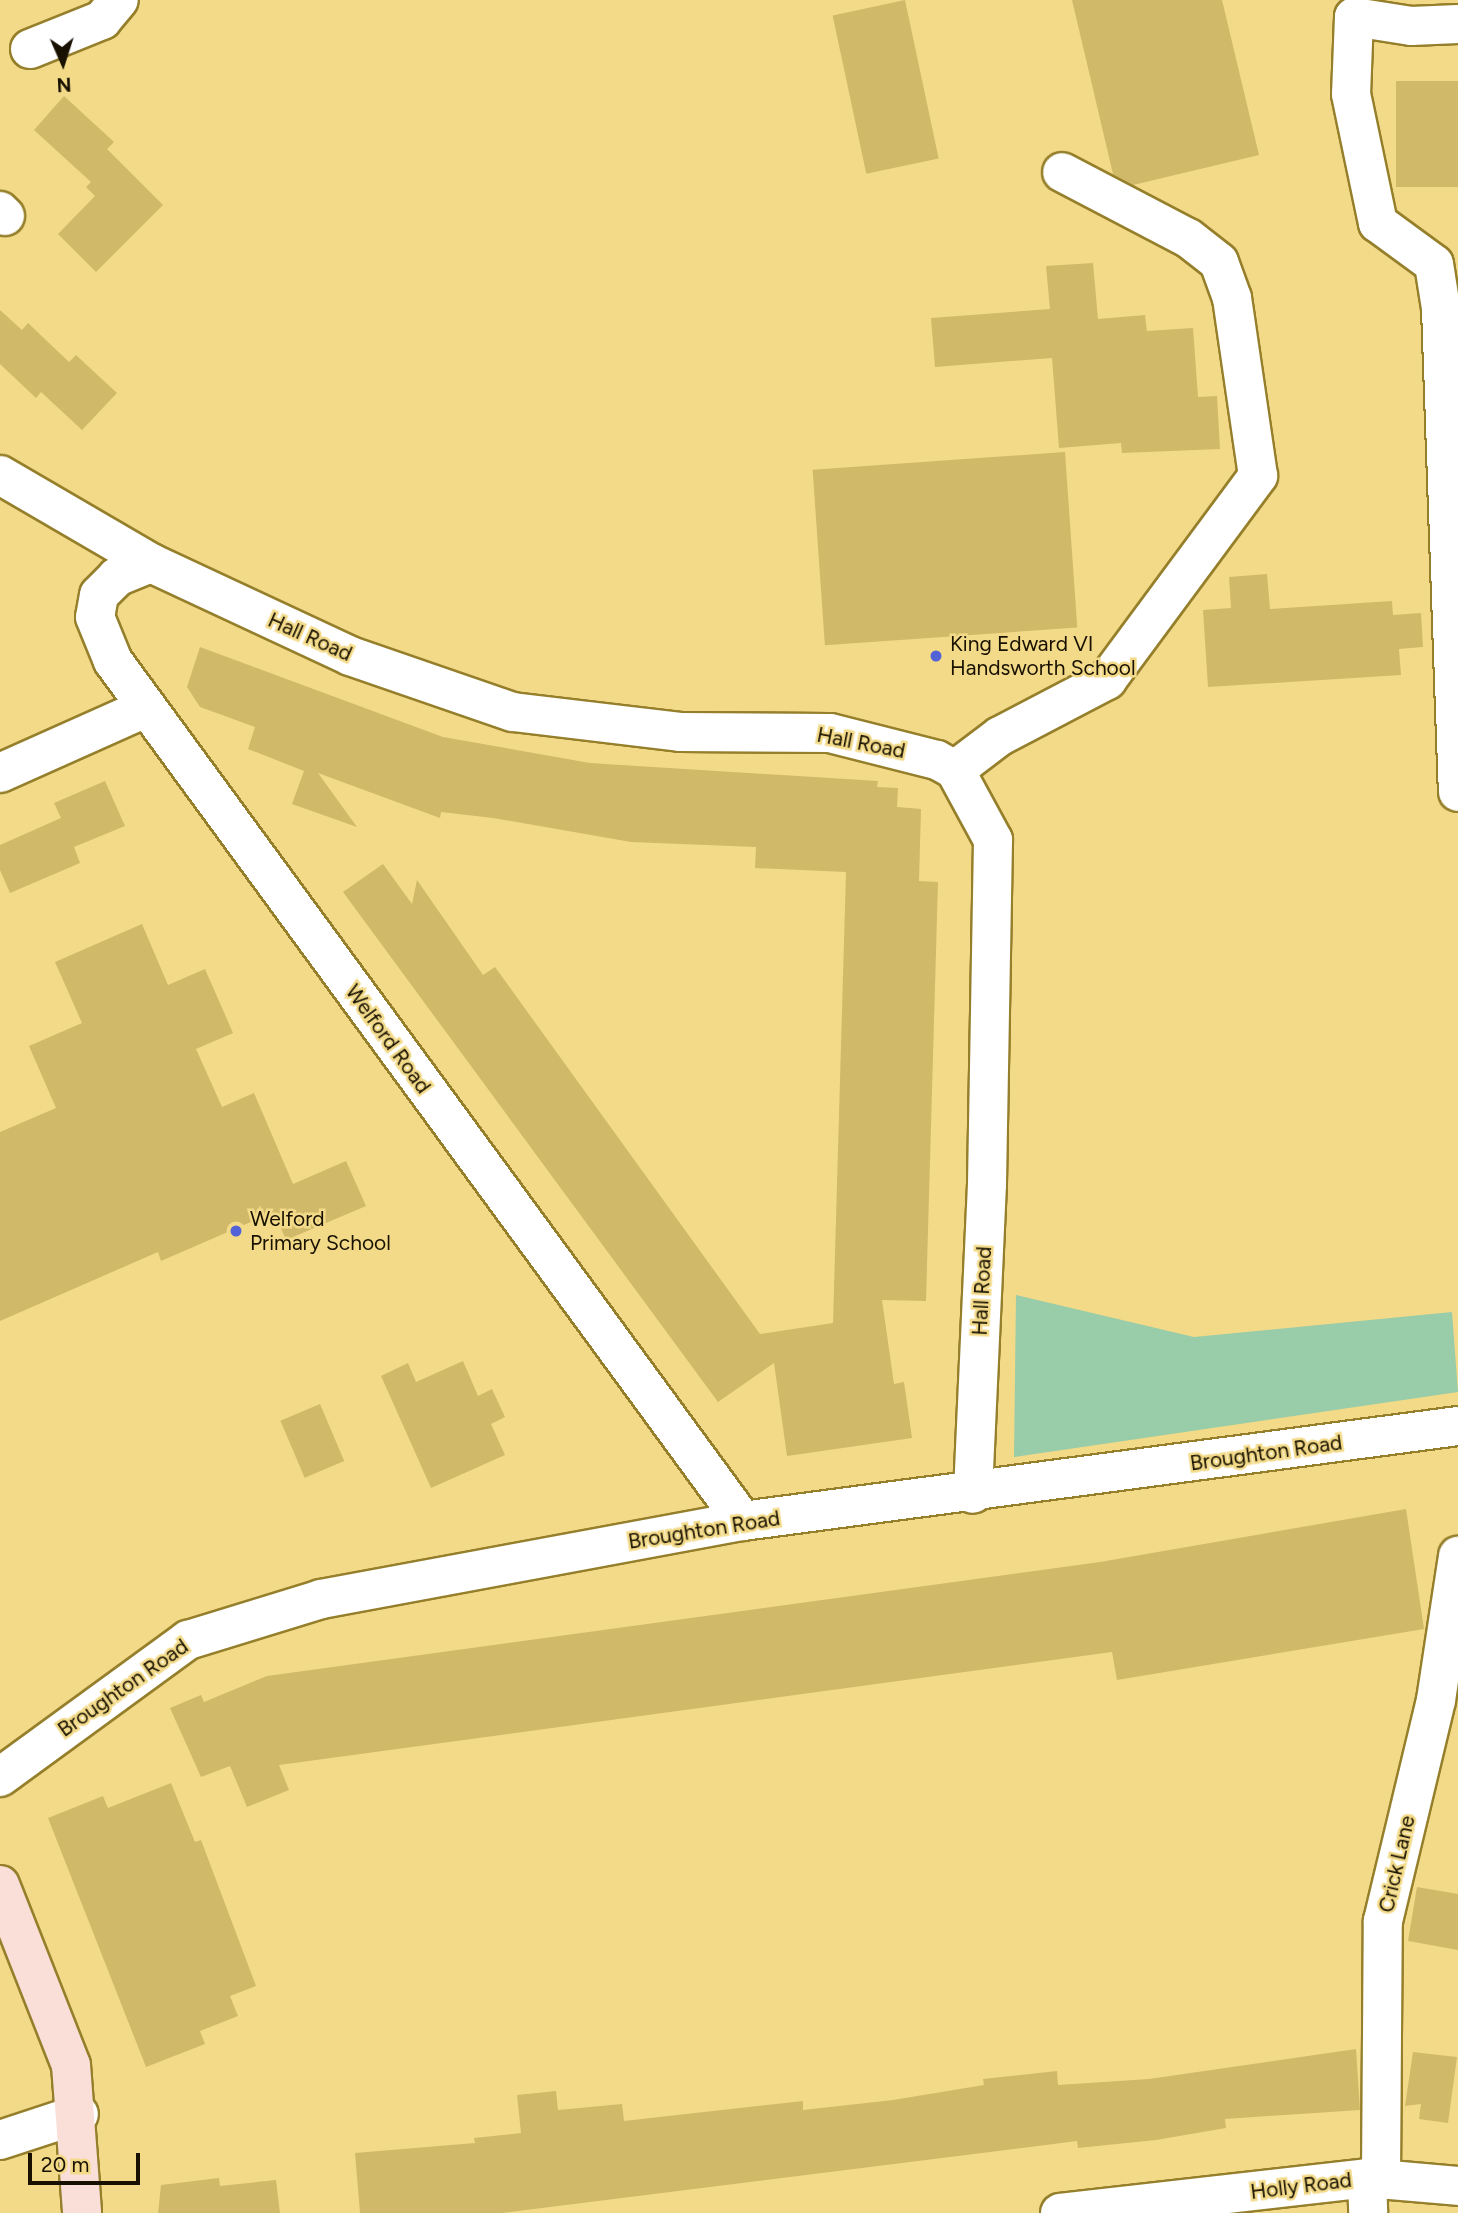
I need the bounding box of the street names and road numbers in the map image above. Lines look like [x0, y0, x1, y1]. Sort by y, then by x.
street label: Hall Road [264, 607, 356, 667]
street label: Hall Road [815, 722, 907, 764]
street label: Welford Road [340, 980, 436, 1098]
street label: Hall Road [967, 1246, 997, 1336]
street label: Broughton Road [1188, 1430, 1344, 1476]
street label: Broughton Road [626, 1506, 782, 1554]
street label: Broughton Road [53, 1634, 193, 1742]
street label: Crick Lane [1374, 1813, 1420, 1915]
street label: Holly Road [1249, 2167, 1353, 2205]

